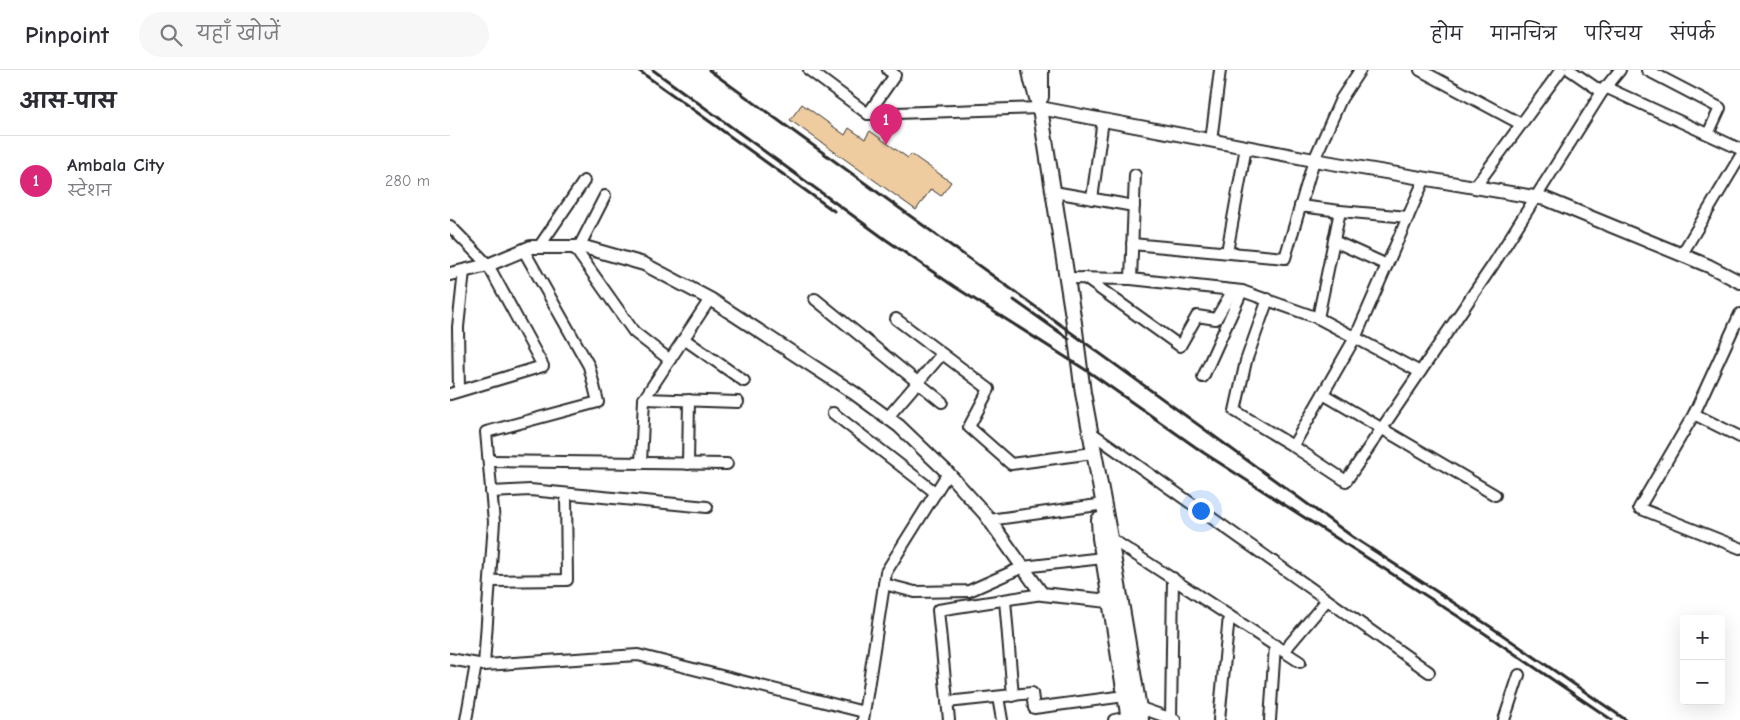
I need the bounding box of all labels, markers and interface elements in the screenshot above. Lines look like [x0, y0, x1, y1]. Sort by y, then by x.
search box [139, 12, 489, 57]
text: Pinpoint [25, 21, 109, 49]
icon: search [157, 21, 185, 49]
text: यहाँ खोजें [197, 23, 280, 45]
text: होम [1431, 24, 1463, 45]
text: मानचित्र [1491, 24, 1557, 45]
text: परिचय [1585, 24, 1642, 45]
text: संपर्क [1670, 24, 1715, 45]
text: आस-पास [20, 89, 116, 113]
pin: 1 [870, 104, 902, 145]
text: Ambala City [67, 154, 164, 176]
text: 1 [33, 172, 39, 190]
text: 280 m [385, 172, 430, 190]
text: स्टेशन [67, 182, 111, 200]
your location [1188, 498, 1214, 524]
map controls [1680, 615, 1725, 705]
button: + [1680, 615, 1725, 660]
button: − [1680, 660, 1725, 705]

